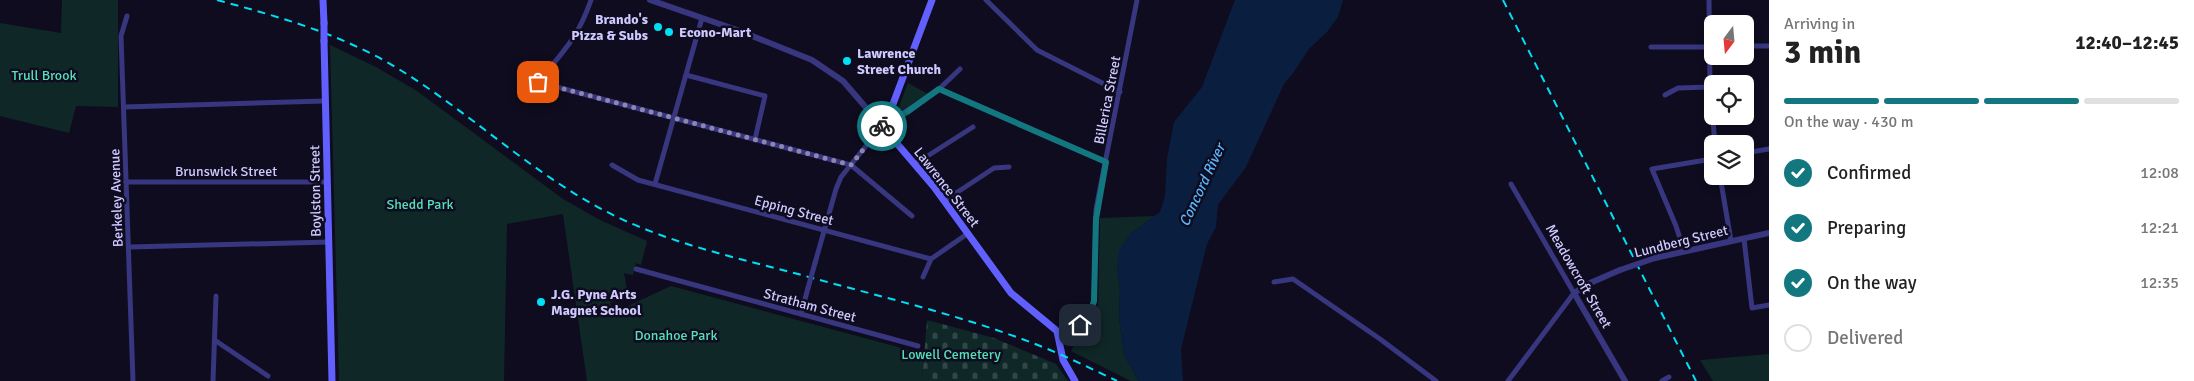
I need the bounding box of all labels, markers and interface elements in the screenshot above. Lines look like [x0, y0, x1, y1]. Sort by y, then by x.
place label: Brando's Pizza & Subs [571, 11, 648, 44]
text: Arriving in [1784, 14, 1855, 34]
north arrow [1704, 15, 1754, 65]
map controls [1704, 15, 1754, 185]
marker: Brando's Pizza & Subs [652, 21, 664, 33]
place label: Econo-Mart [679, 24, 752, 41]
marker: Econo-Mart [663, 26, 675, 38]
text: 12:40–12:45 [2075, 31, 2179, 55]
text: 3 min [1784, 33, 1861, 72]
place label: Lawrence Street Church [857, 45, 941, 78]
street label: Billerica Street [1091, 54, 1124, 146]
marker: Lawrence Street Church [841, 55, 853, 67]
pin [517, 61, 559, 103]
park label: Trull Brook [12, 67, 76, 84]
icon: bag [524, 68, 552, 96]
button: locate [1704, 75, 1754, 125]
courier [857, 101, 907, 151]
icon: bike [868, 112, 896, 140]
text: On the way · 430 m [1784, 112, 1914, 132]
button: layers [1704, 135, 1754, 185]
water label: Concord River [1175, 139, 1230, 229]
street label: Lawrence Street [910, 144, 983, 231]
street label: Boylston Street [306, 145, 325, 237]
street label: Berkeley Avenue [106, 148, 127, 248]
icon: check [1784, 159, 1812, 187]
text: Confirmed [1827, 161, 1911, 185]
street label: Brunswick Street [175, 163, 277, 180]
text: 12:08 [2140, 163, 2179, 183]
street label: Epping Street [752, 192, 835, 229]
park label: Shedd Park [386, 196, 454, 213]
icon: check [1784, 214, 1812, 242]
text: Preparing [1827, 216, 1906, 240]
text: 12:21 [2140, 218, 2179, 238]
street label: Meadowcroft Street [1542, 221, 1615, 331]
street label: Lundberg Street [1632, 222, 1730, 261]
icon: check [1784, 269, 1812, 297]
text: On the way [1827, 271, 1917, 295]
text: 12:35 [2140, 273, 2179, 293]
street label: Stratham Street [762, 285, 858, 326]
place label: J.G. Pyne Arts Magnet School [551, 286, 642, 319]
marker: J.G. Pyne Arts Magnet School [535, 296, 547, 308]
pin [1059, 304, 1101, 346]
icon: home [1066, 311, 1094, 339]
text: Delivered [1827, 326, 1903, 350]
park label: Donahoe Park [635, 327, 717, 344]
park label: Lowell Cemetery [901, 346, 1001, 363]

